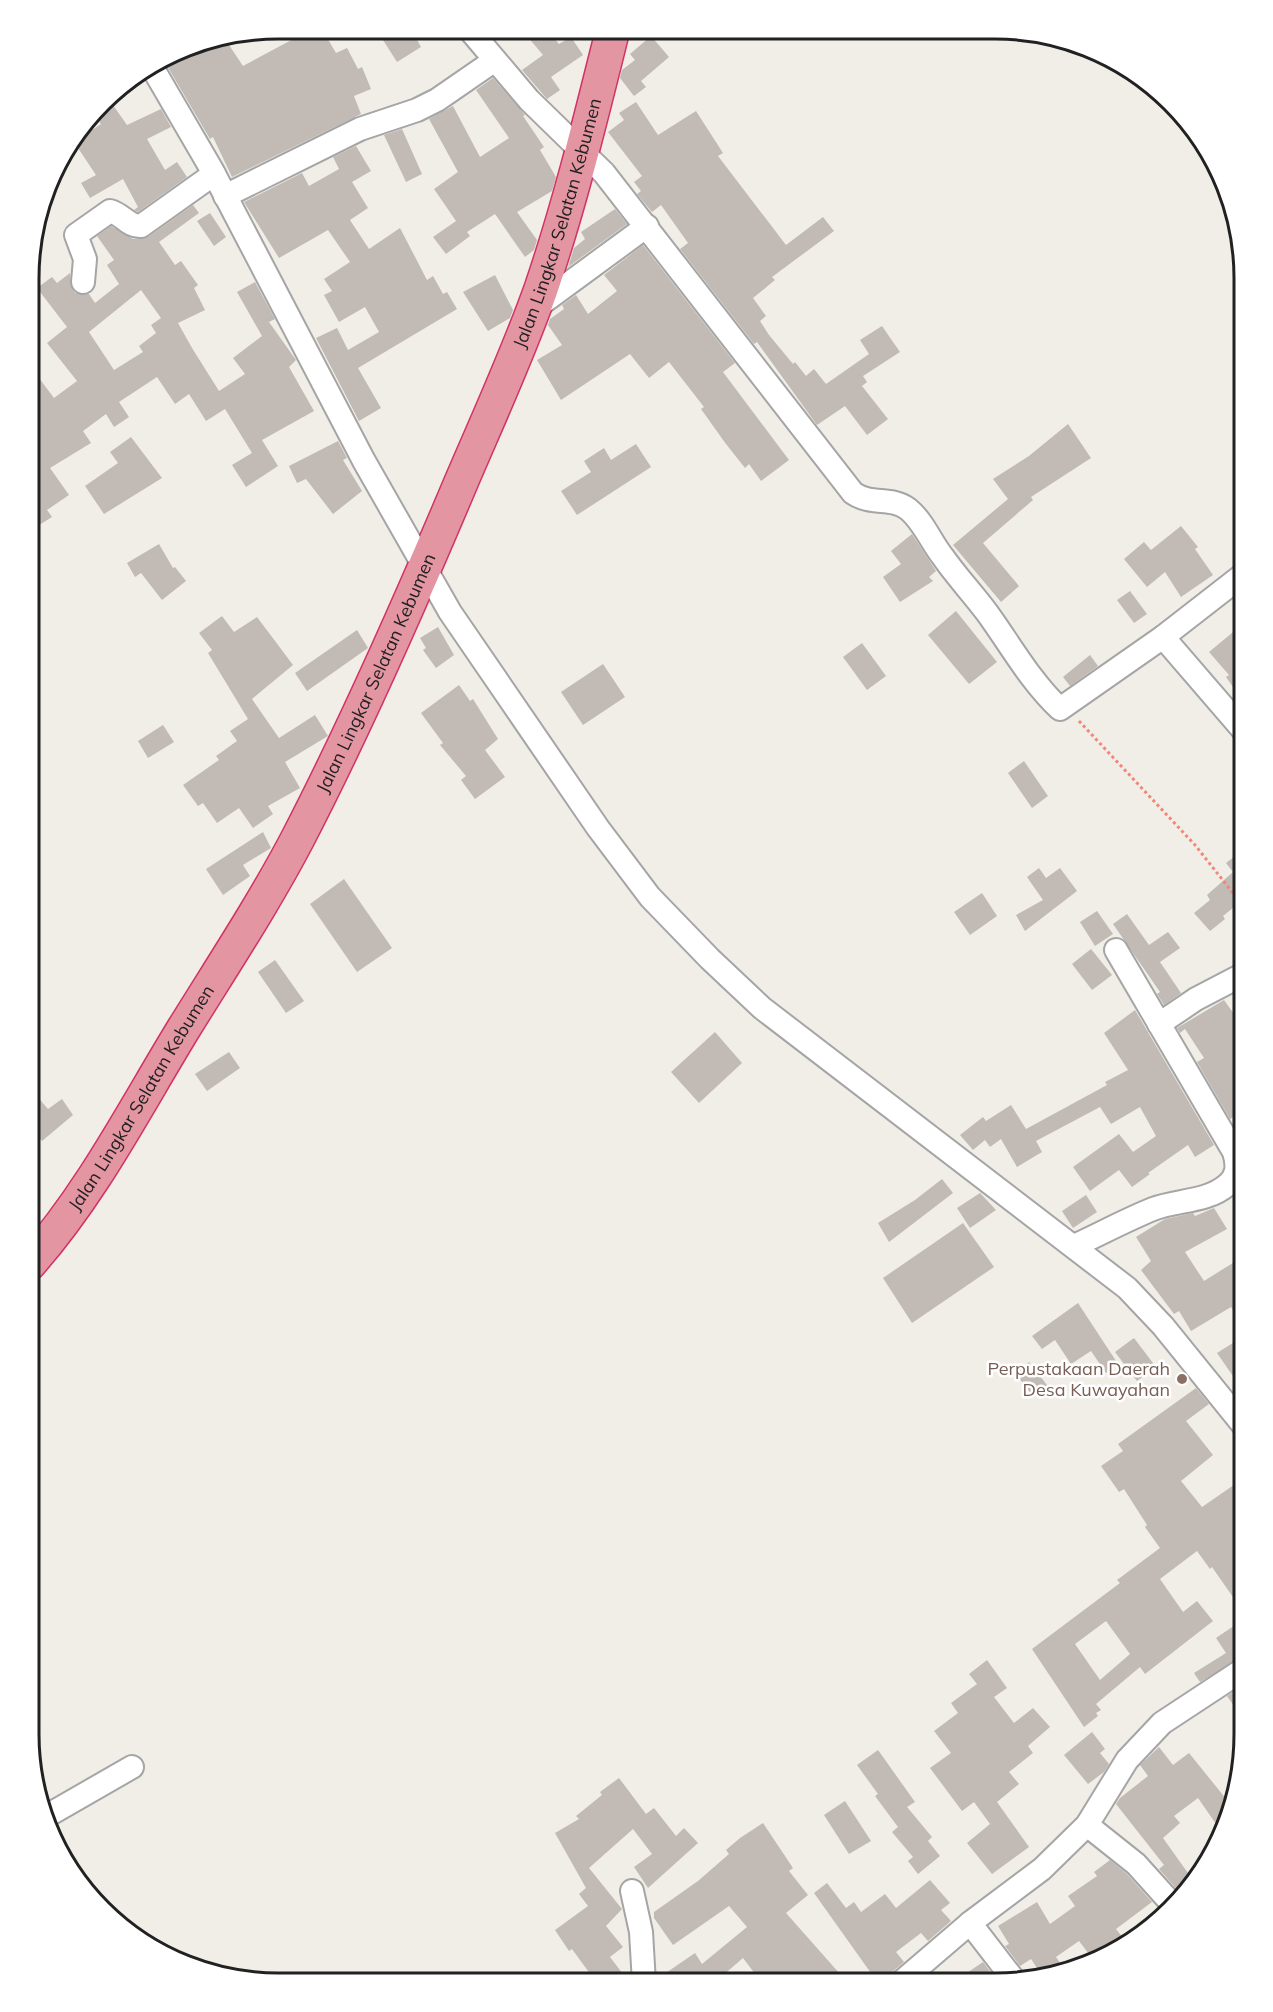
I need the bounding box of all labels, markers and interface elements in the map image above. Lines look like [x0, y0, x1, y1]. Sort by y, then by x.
street label: Jalan Lingkar Selatan Kebumen [508, 96, 606, 351]
street label: Jalan Lingkar Selatan Kebumen [311, 550, 440, 796]
street label: Jalan Lingkar Selatan Kebumen [63, 980, 219, 1215]
place label: Perpustakaan Daerah Desa Kuwayahan [987, 1357, 1170, 1401]
marker: Perpustakaan Daerah Desa Kuwayahan [1175, 1372, 1189, 1386]

